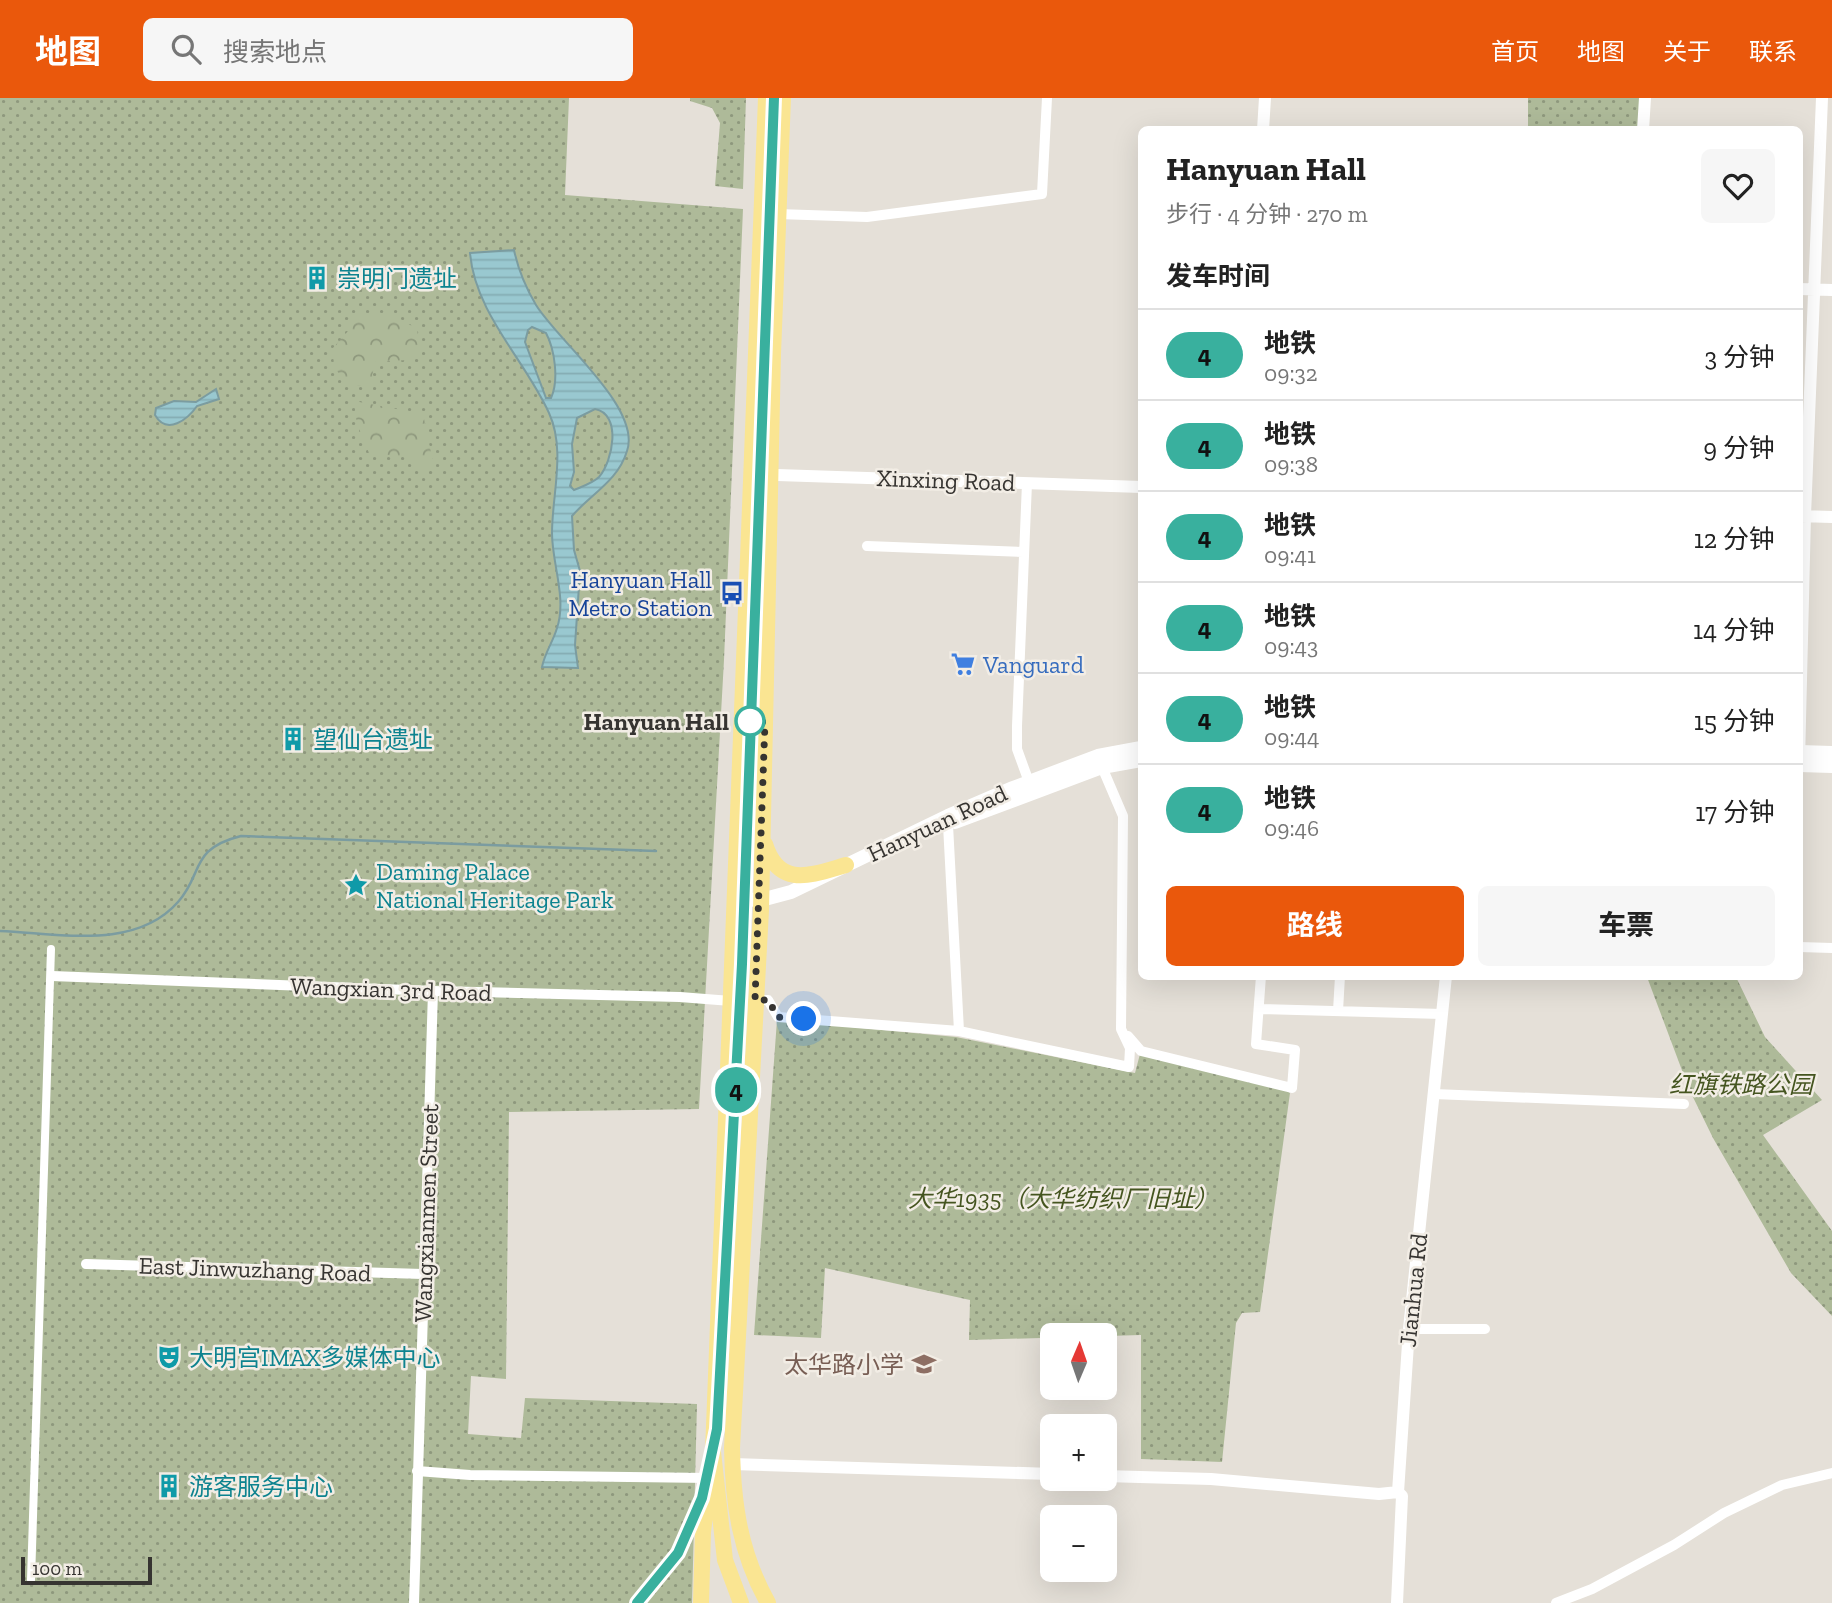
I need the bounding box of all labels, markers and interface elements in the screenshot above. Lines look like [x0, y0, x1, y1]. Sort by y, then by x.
search box [143, 18, 633, 81]
icon: search [167, 30, 205, 68]
text: 地图 [35, 32, 101, 71]
text: 搜索地点 [223, 36, 327, 68]
text: 首页 [1491, 37, 1539, 66]
text: 地图 [1577, 37, 1625, 66]
text: 关于 [1663, 37, 1711, 66]
text: 联系 [1749, 37, 1797, 66]
text: Hanyuan Hall [1166, 149, 1366, 188]
button: heart [1701, 149, 1775, 223]
text: 步行 · 4 分钟 · 270 m [1166, 200, 1368, 228]
text: 发车时间 [1166, 260, 1270, 292]
building icon: 崇明门遗址 [303, 264, 331, 292]
place label: 崇明门遗址 [337, 264, 457, 293]
text: 地铁 [1264, 327, 1316, 359]
text: 4 [1198, 340, 1211, 369]
text: 3 分钟 [1704, 341, 1775, 373]
text: 09:32 [1264, 359, 1318, 387]
text: 地铁 [1264, 418, 1316, 450]
text: 4 [1198, 431, 1211, 460]
text: 9 分钟 [1703, 432, 1775, 464]
text: 09:38 [1264, 450, 1318, 478]
street label: Xinxing Road [876, 463, 1016, 497]
text: 地铁 [1264, 509, 1316, 541]
text: 4 [1198, 522, 1211, 551]
text: 12 分钟 [1694, 523, 1775, 555]
text: 09:41 [1264, 541, 1316, 569]
place label: Hanyuan Hall Metro Station [568, 565, 712, 622]
bus stop icon: Hanyuan Hall Metro Station [718, 579, 746, 607]
text: 地铁 [1264, 600, 1316, 632]
text: 4 [1198, 613, 1211, 642]
text: 14 分钟 [1693, 614, 1775, 646]
text: 09:43 [1264, 632, 1318, 660]
supermarket icon: Vanguard [949, 650, 977, 678]
place label: Vanguard [982, 650, 1084, 679]
text: 地铁 [1264, 691, 1316, 723]
text: 4 [1198, 704, 1211, 733]
text: 15 分钟 [1694, 705, 1775, 737]
marker: Hanyuan Hall [735, 706, 765, 736]
place label: Hanyuan Hall [584, 707, 729, 736]
text: 09:44 [1264, 723, 1319, 751]
building icon: 望仙台遗址 [279, 725, 307, 753]
place label: 望仙台遗址 [313, 725, 433, 754]
street label: Hanyuan Road [863, 778, 1011, 868]
text: 地铁 [1264, 782, 1316, 814]
text: 4 [1198, 795, 1211, 824]
text: 17 分钟 [1695, 796, 1775, 828]
text: 09:46 [1264, 814, 1319, 842]
place label: Daming Palace National Heritage Park [376, 857, 614, 914]
place icon: Daming Palace National Heritage Park [342, 871, 370, 899]
button: 路线 [1166, 886, 1464, 966]
button: 车票 [1478, 886, 1775, 966]
street label: Wangxian 3rd Road [290, 971, 492, 1007]
your location [786, 1001, 821, 1036]
line badge: 4 [713, 1067, 759, 1113]
park label: 红旗铁路公园 [1669, 1070, 1816, 1099]
text: 4 [729, 1075, 743, 1104]
street label: Wangxianmen Street [408, 1103, 444, 1323]
park label: 大华1935（大华纺织厂旧址） [908, 1184, 1218, 1213]
street label: Jianhua Rd [1393, 1232, 1433, 1348]
street label: East Jinwuzhang Road [138, 1250, 372, 1288]
north arrow [1040, 1323, 1116, 1400]
map controls [1040, 1323, 1117, 1582]
theatre icon: 大明宫IMAX多媒体中心 [155, 1343, 183, 1371]
place label: 大明宫IMAX多媒体中心 [189, 1343, 441, 1372]
place label: 太华路小学 [784, 1350, 904, 1379]
school or university icon: 太华路小学 [910, 1350, 938, 1378]
button: + [1040, 1414, 1117, 1491]
building icon: 游客服务中心 [155, 1472, 183, 1500]
place label: 游客服务中心 [189, 1472, 333, 1501]
button: − [1040, 1505, 1117, 1582]
scale bar [21, 1554, 152, 1586]
text: 100 m [32, 1557, 82, 1580]

